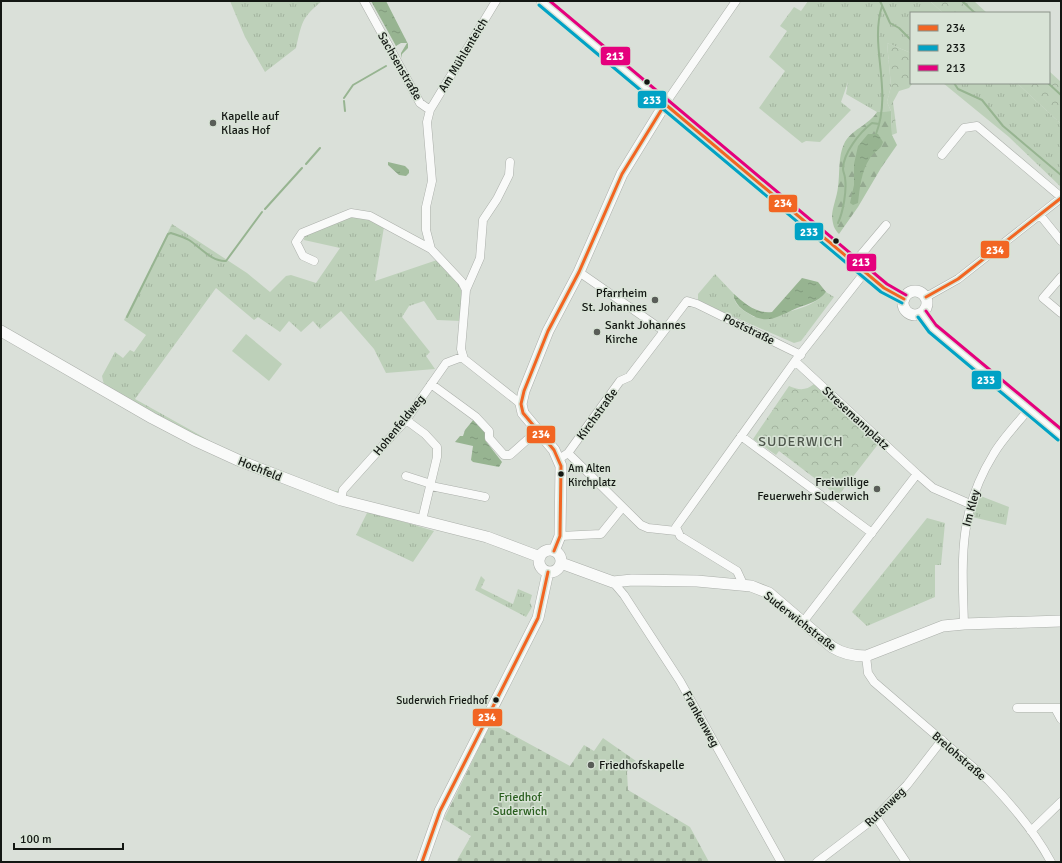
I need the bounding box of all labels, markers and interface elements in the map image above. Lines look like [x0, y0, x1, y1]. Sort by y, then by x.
legend [910, 12, 1050, 84]
street label: Am Mühlenteich [435, 15, 491, 95]
text: 234 [946, 21, 966, 36]
street label: Sachsenstraße [374, 30, 425, 103]
text: 233 [946, 41, 965, 56]
line badge: 213 [600, 46, 631, 66]
text: 213 [606, 50, 624, 63]
text: 213 [946, 61, 965, 76]
unlabelled marker [642, 77, 652, 87]
line badge: 233 [637, 90, 667, 109]
text: 233 [643, 94, 661, 107]
place label: Kapelle auf Klaas Hof [221, 109, 280, 138]
marker: Kapelle auf Klaas Hof [208, 118, 218, 128]
line badge: 234 [768, 194, 798, 213]
text: 234 [774, 197, 792, 210]
line badge: 233 [794, 222, 824, 241]
text: 233 [800, 226, 818, 239]
unlabelled marker [831, 236, 841, 246]
line badge: 234 [980, 240, 1010, 259]
text: 234 [986, 244, 1004, 257]
line badge: 213 [846, 253, 877, 272]
text: 213 [852, 256, 870, 269]
place label: Pfarrheim St. Johannes [582, 286, 647, 315]
marker: Pfarrheim St. Johannes [650, 295, 660, 305]
street label: Poststraße [721, 311, 777, 348]
place label: Sankt Johannes Kirche [605, 318, 686, 347]
marker: Sankt Johannes Kirche [592, 327, 602, 337]
line badge: 233 [971, 370, 1002, 390]
text: 233 [977, 374, 995, 387]
street label: Stresemannplatz [819, 383, 892, 453]
street label: Kirchstraße [574, 386, 621, 443]
street label: Hohenfeldweg [370, 392, 429, 459]
line badge: 234 [526, 425, 556, 444]
text: 234 [532, 428, 550, 441]
district label: SUDERWICH [758, 433, 844, 450]
street label: Hochfeld [236, 454, 284, 485]
place label: Am Alten Kirchplatz [568, 462, 616, 489]
marker: Am Alten Kirchplatz [556, 469, 566, 479]
place label: Freiwillige Feuerwehr Suderwich [757, 475, 869, 504]
marker: Freiwillige Feuerwehr Suderwich [872, 484, 882, 494]
street label: Im Kley [959, 488, 984, 528]
street label: Suderwichstraße [760, 588, 839, 654]
street label: Frankenweg [679, 689, 722, 750]
place label: Suderwich Friedhof [396, 694, 489, 707]
marker: Suderwich Friedhof [491, 695, 501, 705]
line badge: 234 [472, 708, 503, 727]
text: 234 [478, 711, 496, 724]
street label: Brelohstraße [929, 729, 989, 784]
place label: Friedhofskapelle [599, 758, 684, 773]
marker: Friedhofskapelle [586, 760, 596, 770]
street label: Rutenweg [862, 784, 909, 830]
park label: Friedhof Suderwich [493, 790, 547, 819]
scale bar [14, 825, 123, 851]
text: 100 m [20, 832, 52, 847]

